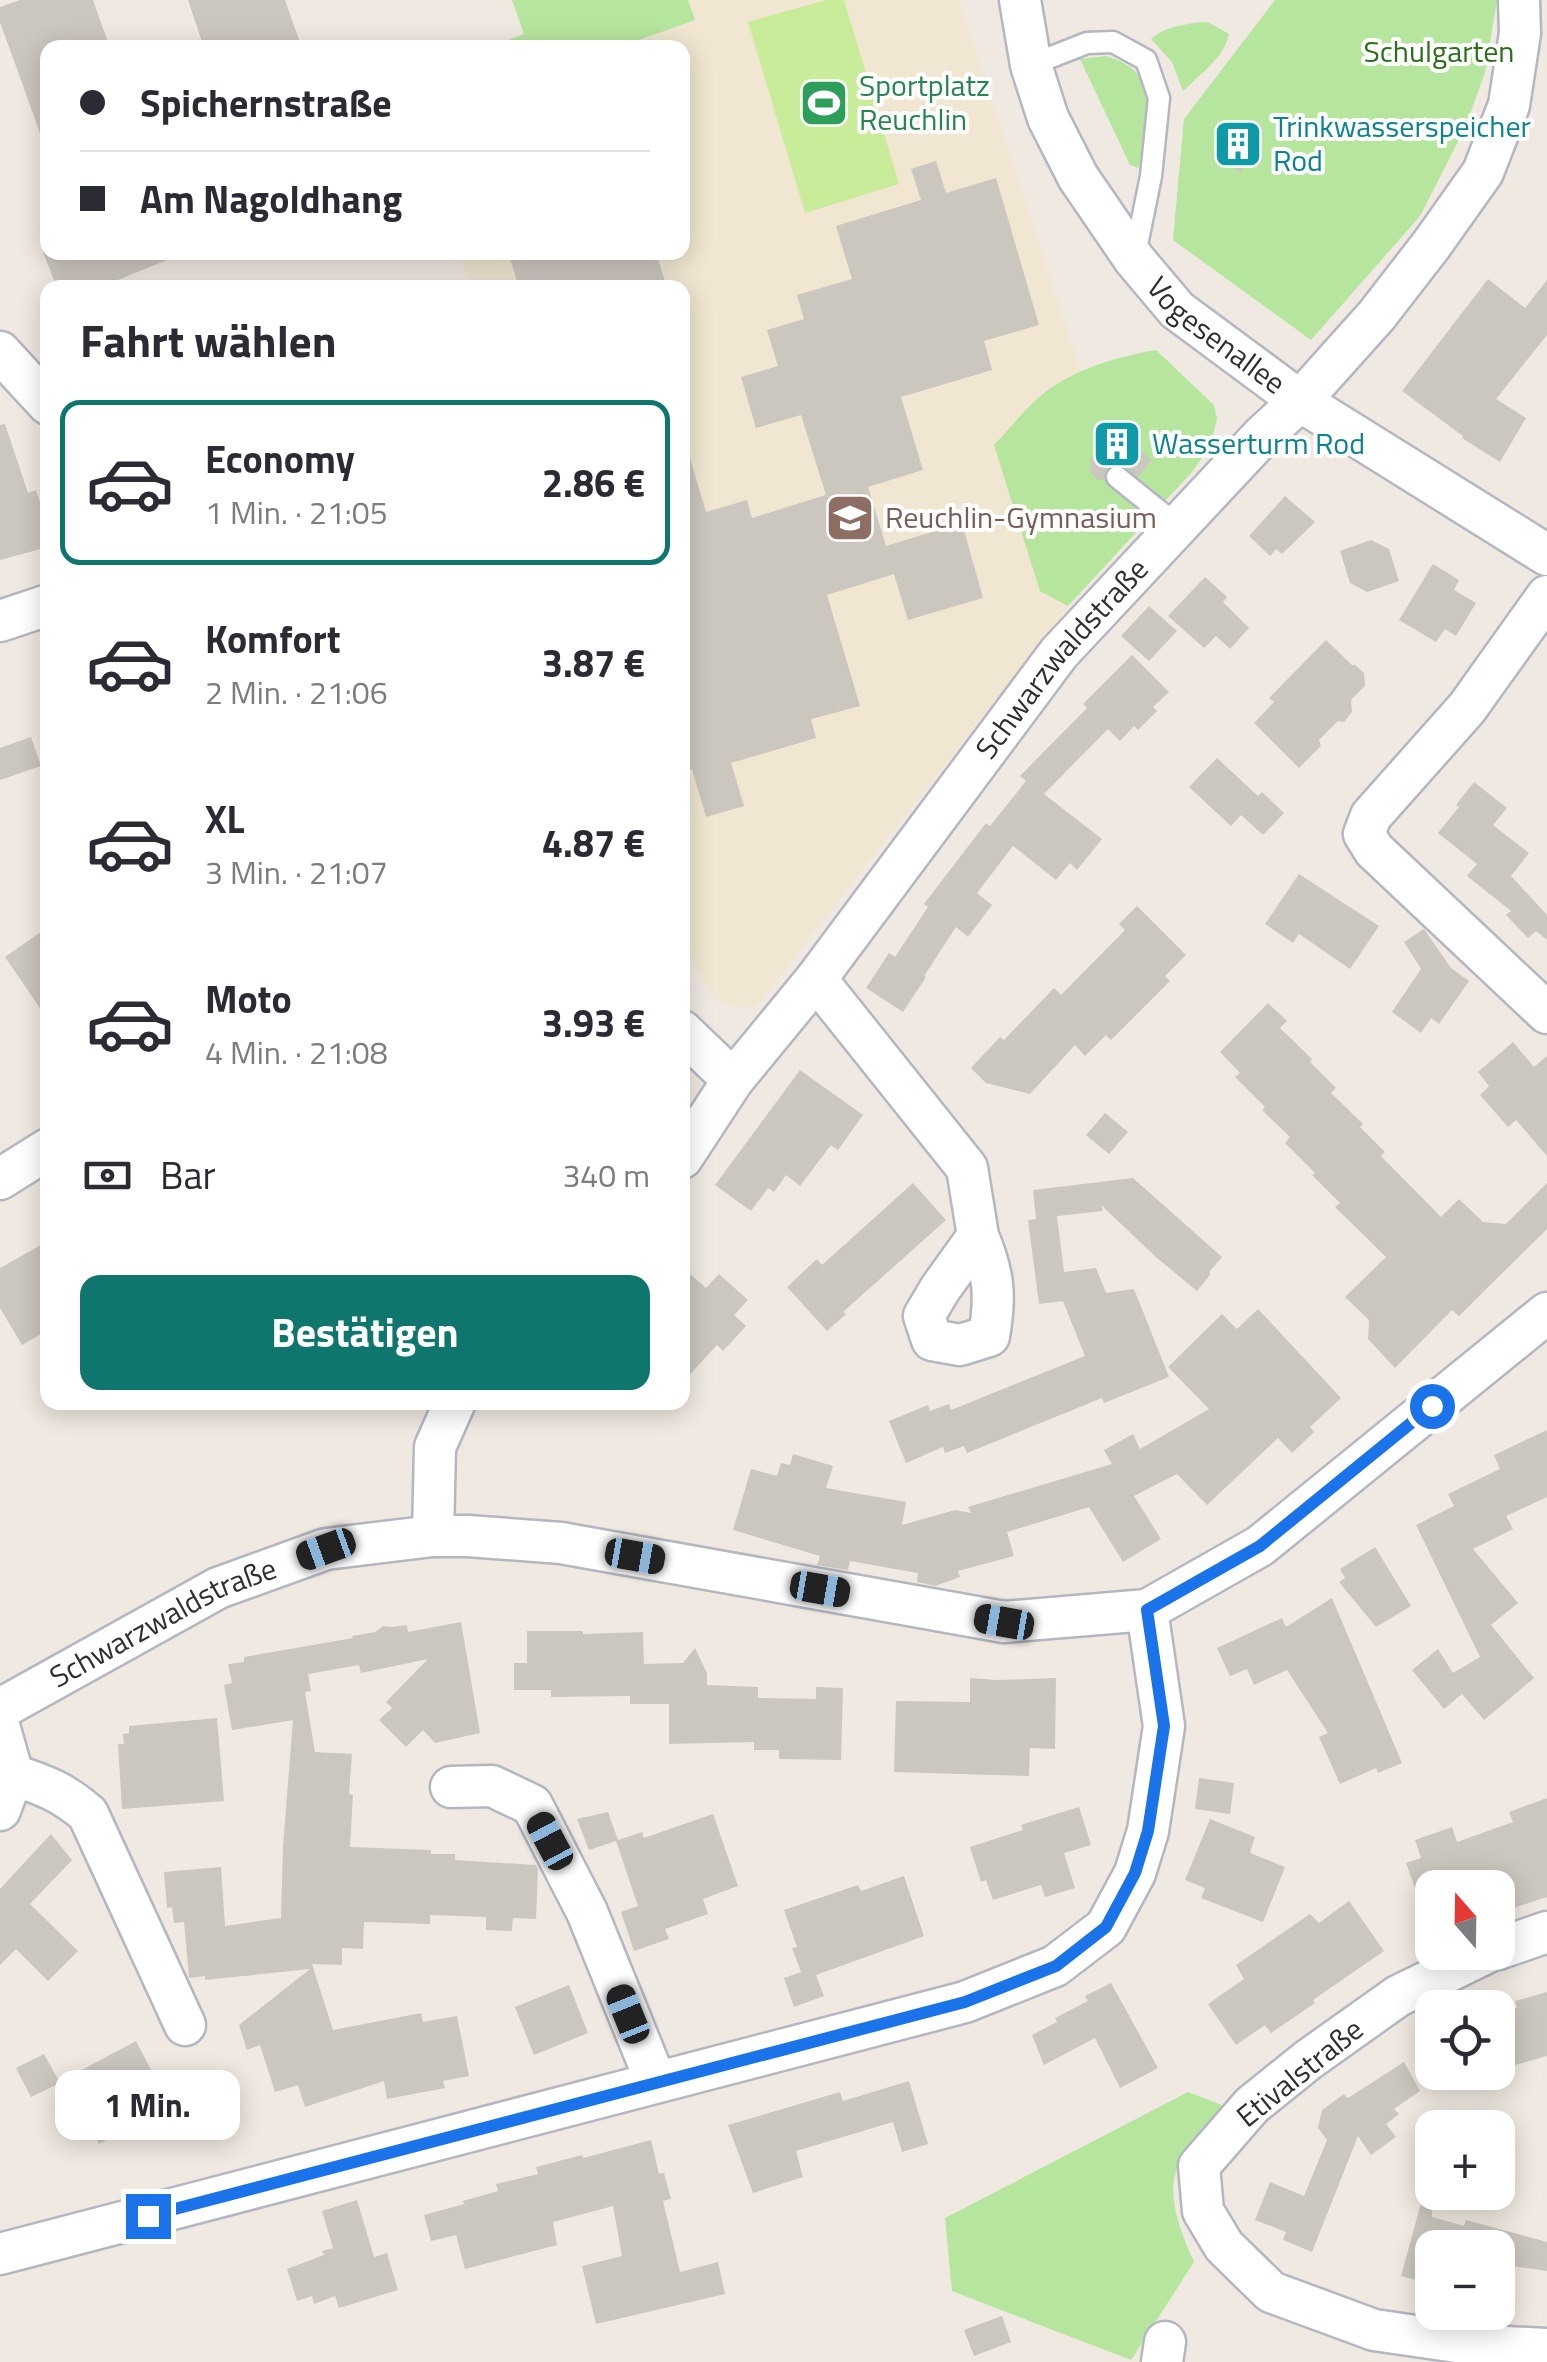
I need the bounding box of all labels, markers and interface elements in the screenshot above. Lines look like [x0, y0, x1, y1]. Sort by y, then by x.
park label: Schulgarten [1364, 28, 1514, 74]
place label: Sportplatz Reuchlin [859, 62, 990, 142]
text: Spichernstraße [140, 74, 392, 132]
sports icon: Sportplatz Reuchlin [798, 77, 850, 129]
place label: Trinkwasserspeicher Rod [1273, 103, 1531, 183]
building icon: Trinkwasserspeicher Rod [1212, 118, 1264, 170]
text: Am Nagoldhang [140, 170, 402, 228]
street label: Vogesenallee [1136, 266, 1296, 405]
text: Fahrt wählen [80, 306, 337, 374]
building icon: Wasserturm Rod [1091, 418, 1143, 470]
place label: Wasserturm Rod [1152, 420, 1365, 466]
text: Economy [205, 430, 355, 488]
icon: car [85, 438, 175, 528]
text: 2.86 € [542, 454, 645, 512]
text: 1 Min. · 21:05 [205, 488, 388, 536]
school or university icon: Reuchlin-Gymnasium [824, 492, 876, 544]
place label: Reuchlin-Gymnasium [885, 494, 1157, 540]
street label: Schwarzwaldstraße [964, 547, 1159, 768]
text: Komfort [205, 610, 341, 668]
icon: car [85, 618, 175, 708]
text: 3.87 € [542, 634, 645, 692]
text: 2 Min. · 21:06 [205, 668, 388, 716]
text: XL [205, 790, 245, 848]
icon: car [85, 798, 175, 888]
text: 4.87 € [542, 814, 645, 872]
text: 3 Min. · 21:07 [205, 848, 388, 896]
text: Moto [205, 970, 292, 1028]
icon: car [85, 978, 175, 1068]
text: 3.93 € [542, 994, 645, 1052]
text: 4 Min. · 21:08 [205, 1028, 388, 1076]
text: Bar [160, 1146, 216, 1204]
icon: cash [80, 1148, 135, 1203]
text: 340 m [562, 1151, 650, 1199]
button: Bestätigen [80, 1275, 650, 1390]
route start [1410, 1384, 1455, 1429]
car [293, 1525, 359, 1573]
car [603, 1536, 667, 1576]
street label: Schwarzwaldstraße [41, 1545, 283, 1699]
car [788, 1569, 852, 1609]
car [972, 1602, 1036, 1642]
car [523, 1807, 577, 1875]
north arrow [1415, 1870, 1515, 1970]
map controls [1415, 1870, 1515, 2330]
car [603, 1981, 653, 2047]
button: locate [1415, 1990, 1515, 2090]
street label: Etivalstraße [1226, 2007, 1373, 2138]
callout: 1 Min. [56, 2071, 240, 2141]
text: 1 Min. [104, 2081, 191, 2129]
button: + [1415, 2110, 1515, 2210]
route end [126, 2194, 171, 2239]
button: − [1415, 2230, 1515, 2330]

